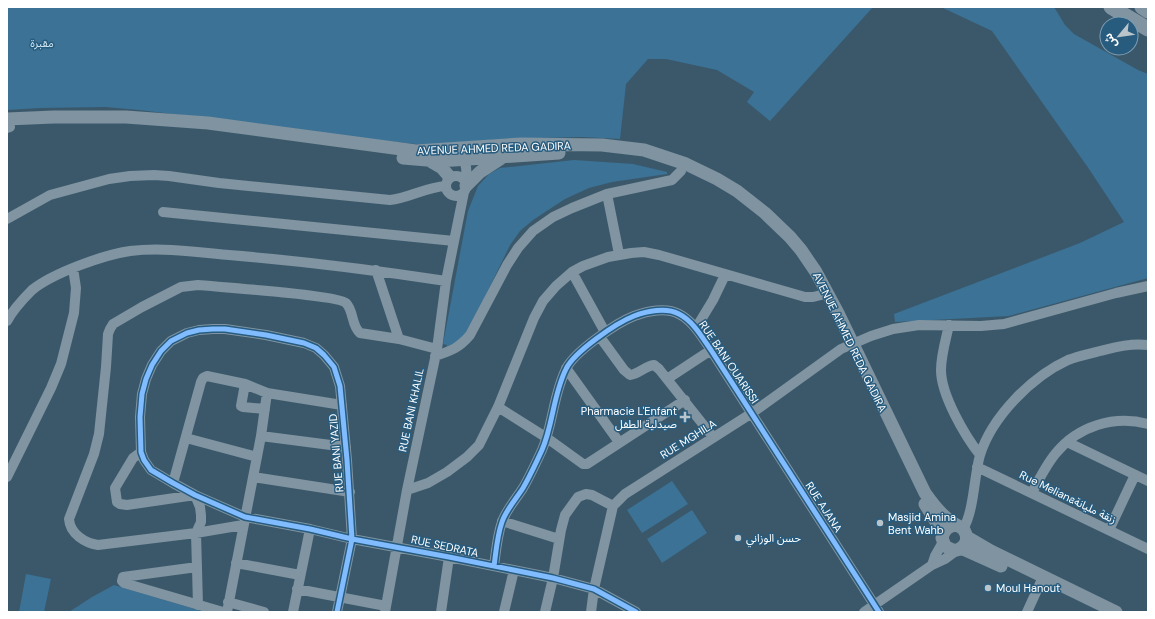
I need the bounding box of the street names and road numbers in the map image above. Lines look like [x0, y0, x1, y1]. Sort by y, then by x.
street label: AVENUE AHMED REDA GADIRA [417, 138, 571, 158]
street label: AVENUE AHMED REDA GADIRA [810, 270, 890, 414]
street label: RUE BANI OUARISSI [696, 318, 762, 406]
street label: RUE BANI KHALIL [395, 367, 427, 453]
street label: RUE BANI YAZID [326, 413, 346, 493]
street label: RUE MGHILA [657, 416, 719, 462]
street label: Rue Melianaزنقة مليانة [1017, 467, 1119, 527]
street label: RUE AJANA [802, 479, 846, 535]
street label: RUE SEDRATA [410, 532, 480, 560]

